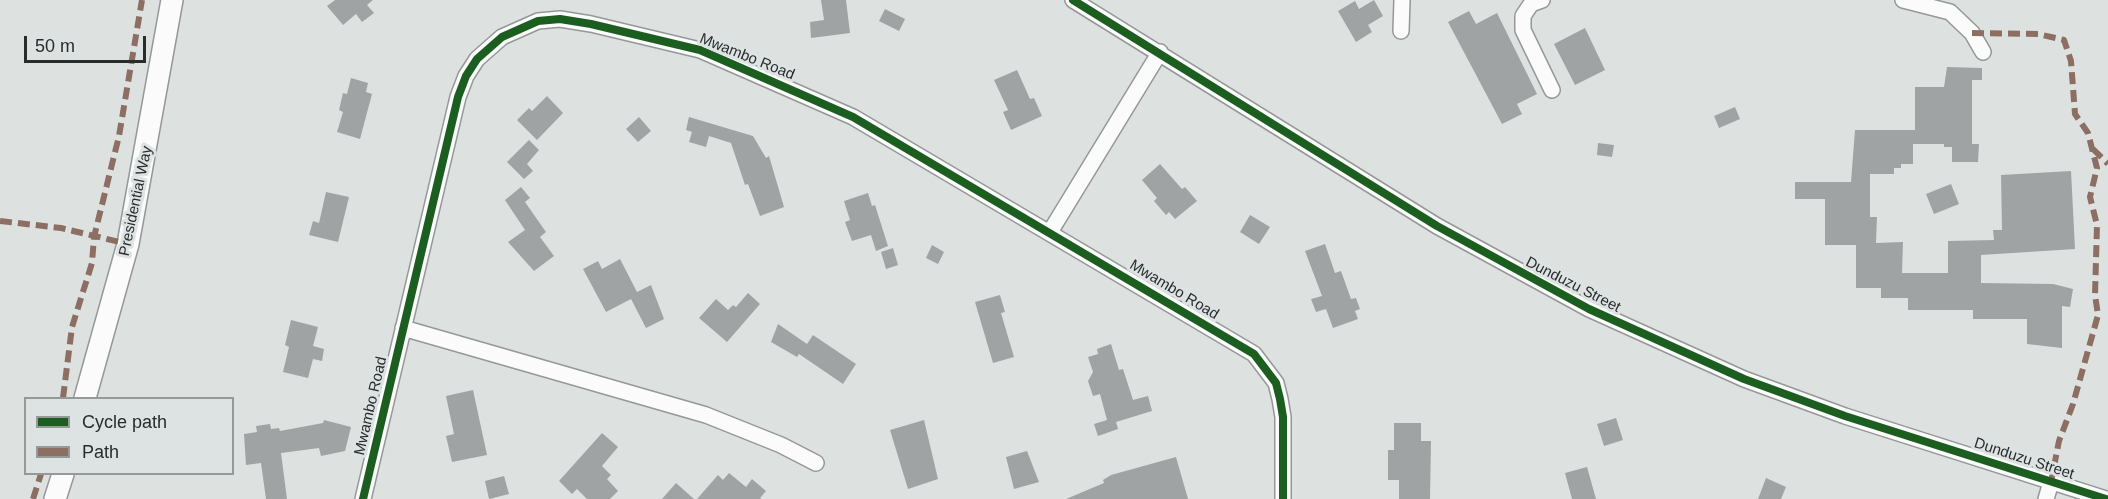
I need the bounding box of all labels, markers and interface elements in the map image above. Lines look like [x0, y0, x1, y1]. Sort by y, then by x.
scale bar [27, 24, 148, 62]
street label: Mwambo Road [697, 30, 797, 84]
text: 50 m [35, 36, 75, 56]
street label: Presidential Way [116, 144, 156, 258]
street label: Dunduzu Street [1522, 253, 1624, 317]
street label: Mwambo Road [1126, 256, 1222, 324]
street label: Mwambo Road [351, 355, 391, 457]
legend [24, 397, 234, 475]
text: Cycle path [82, 412, 167, 432]
street label: Dunduzu Street [1972, 434, 2076, 484]
text: Path [82, 442, 119, 462]

